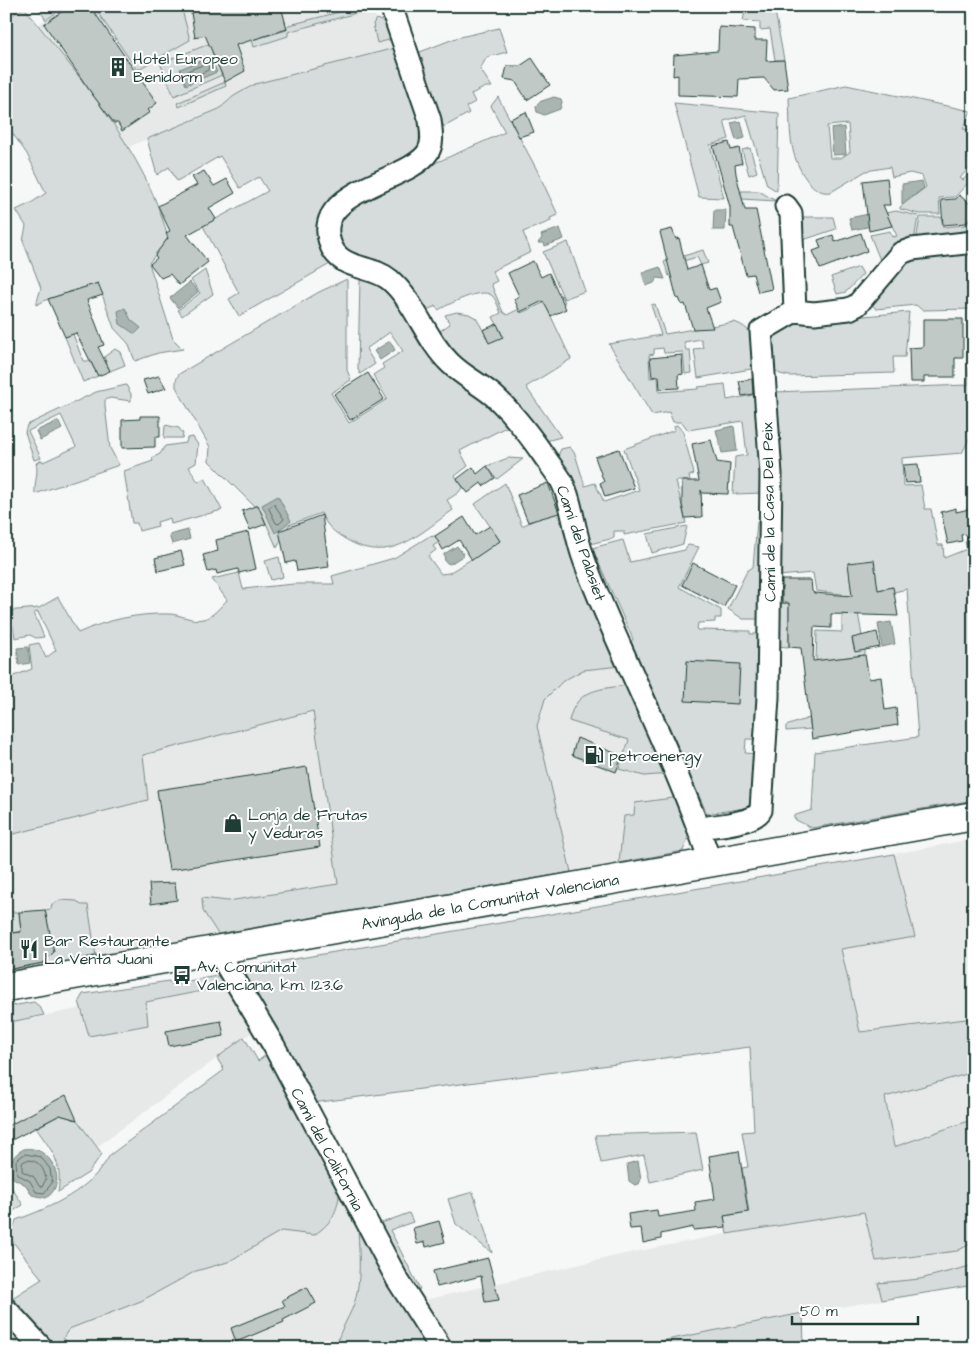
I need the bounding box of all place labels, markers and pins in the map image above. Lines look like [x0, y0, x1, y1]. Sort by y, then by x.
place label: Hotel Europeo Benidorm [133, 48, 238, 88]
building icon: Hotel Europeo Benidorm [107, 56, 129, 78]
fuel station icon: petroenergy [583, 744, 605, 766]
place label: petroenergy [609, 745, 702, 768]
place label: Lonja de Frutas y Veduras [248, 804, 367, 845]
shop icon: Lonja de Frutas y Veduras [222, 812, 244, 834]
place label: Bar Restaurante La Venta Juani [44, 930, 170, 970]
restaurant icon: Bar Restaurante La Venta Juani [18, 938, 40, 960]
place label: Av. Comunitat Valenciana, km. 123.6 [197, 956, 343, 996]
bus stop icon: Av. Comunitat Valenciana, km. 123.6 [171, 964, 193, 986]

